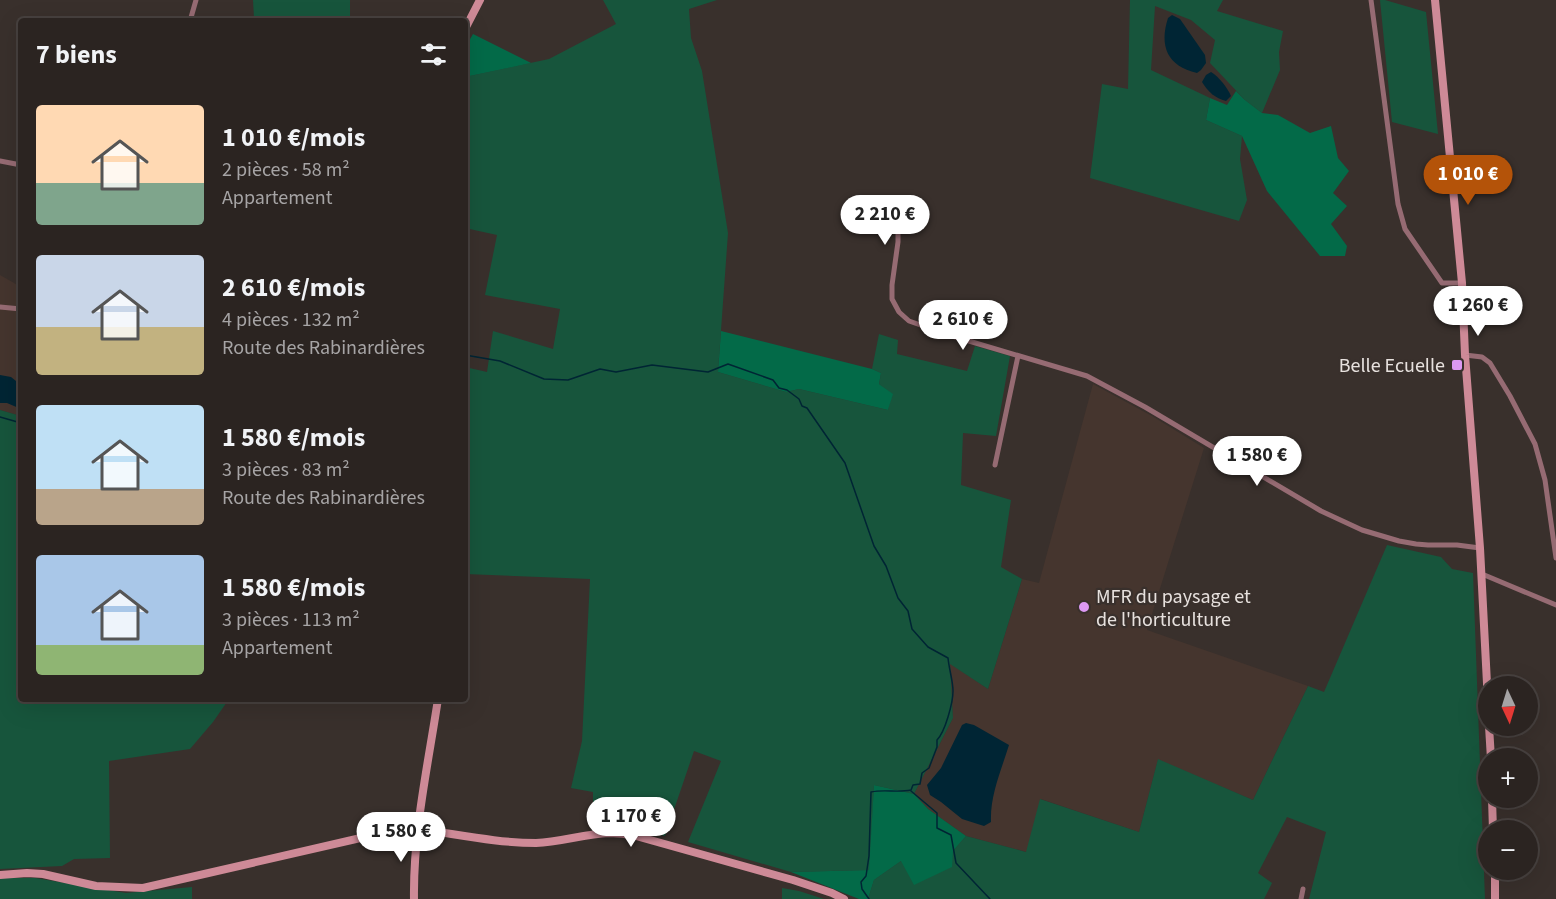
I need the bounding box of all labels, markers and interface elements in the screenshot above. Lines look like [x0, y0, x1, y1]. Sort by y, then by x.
text: 7 biens [36, 36, 117, 73]
icon: filters [417, 38, 450, 71]
text: 1 010 €/mois [222, 119, 365, 156]
icon: home [84, 129, 156, 201]
pin: 1 010 € [1413, 155, 1523, 206]
text: 2 pièces · 58 m² [222, 156, 350, 184]
text: 1 010 € [1438, 160, 1498, 188]
text: Appartement [222, 184, 332, 212]
pin: 2 210 € [830, 195, 940, 246]
text: 2 210 € [855, 200, 915, 228]
text: 2 610 €/mois [222, 269, 365, 306]
icon: home [84, 279, 156, 351]
pin: 1 260 € [1423, 286, 1533, 337]
text: 1 260 € [1448, 291, 1508, 319]
pin: 2 610 € [908, 300, 1018, 351]
text: 2 610 € [933, 305, 993, 333]
text: 4 pièces · 132 m² [222, 306, 360, 334]
text: Route des Rabinardières [222, 334, 425, 362]
place label: Belle Ecuelle [1339, 352, 1445, 380]
marker: Belle Ecuelle [1450, 358, 1464, 372]
text: 1 580 €/mois [222, 419, 365, 456]
icon: home [84, 429, 156, 501]
pin: 1 580 € [1202, 436, 1312, 487]
text: 1 580 € [1227, 441, 1287, 469]
text: 3 pièces · 83 m² [222, 456, 350, 484]
text: Route des Rabinardières [222, 484, 425, 512]
text: 1 580 €/mois [222, 569, 365, 606]
icon: home [84, 579, 156, 651]
place label: MFR du paysage et de l'horticulture [1096, 583, 1251, 634]
marker: MFR du paysage et de l'horticulture [1077, 600, 1091, 614]
text: 3 pièces · 113 m² [222, 606, 360, 634]
text: Appartement [222, 634, 332, 662]
north arrow [1478, 676, 1538, 736]
map controls [1478, 676, 1538, 880]
button: + [1478, 748, 1538, 808]
pin: 1 170 € [576, 797, 686, 848]
text: 1 170 € [601, 802, 661, 830]
pin: 1 580 € [346, 812, 456, 863]
text: 1 580 € [371, 817, 431, 845]
button: − [1478, 820, 1538, 880]

